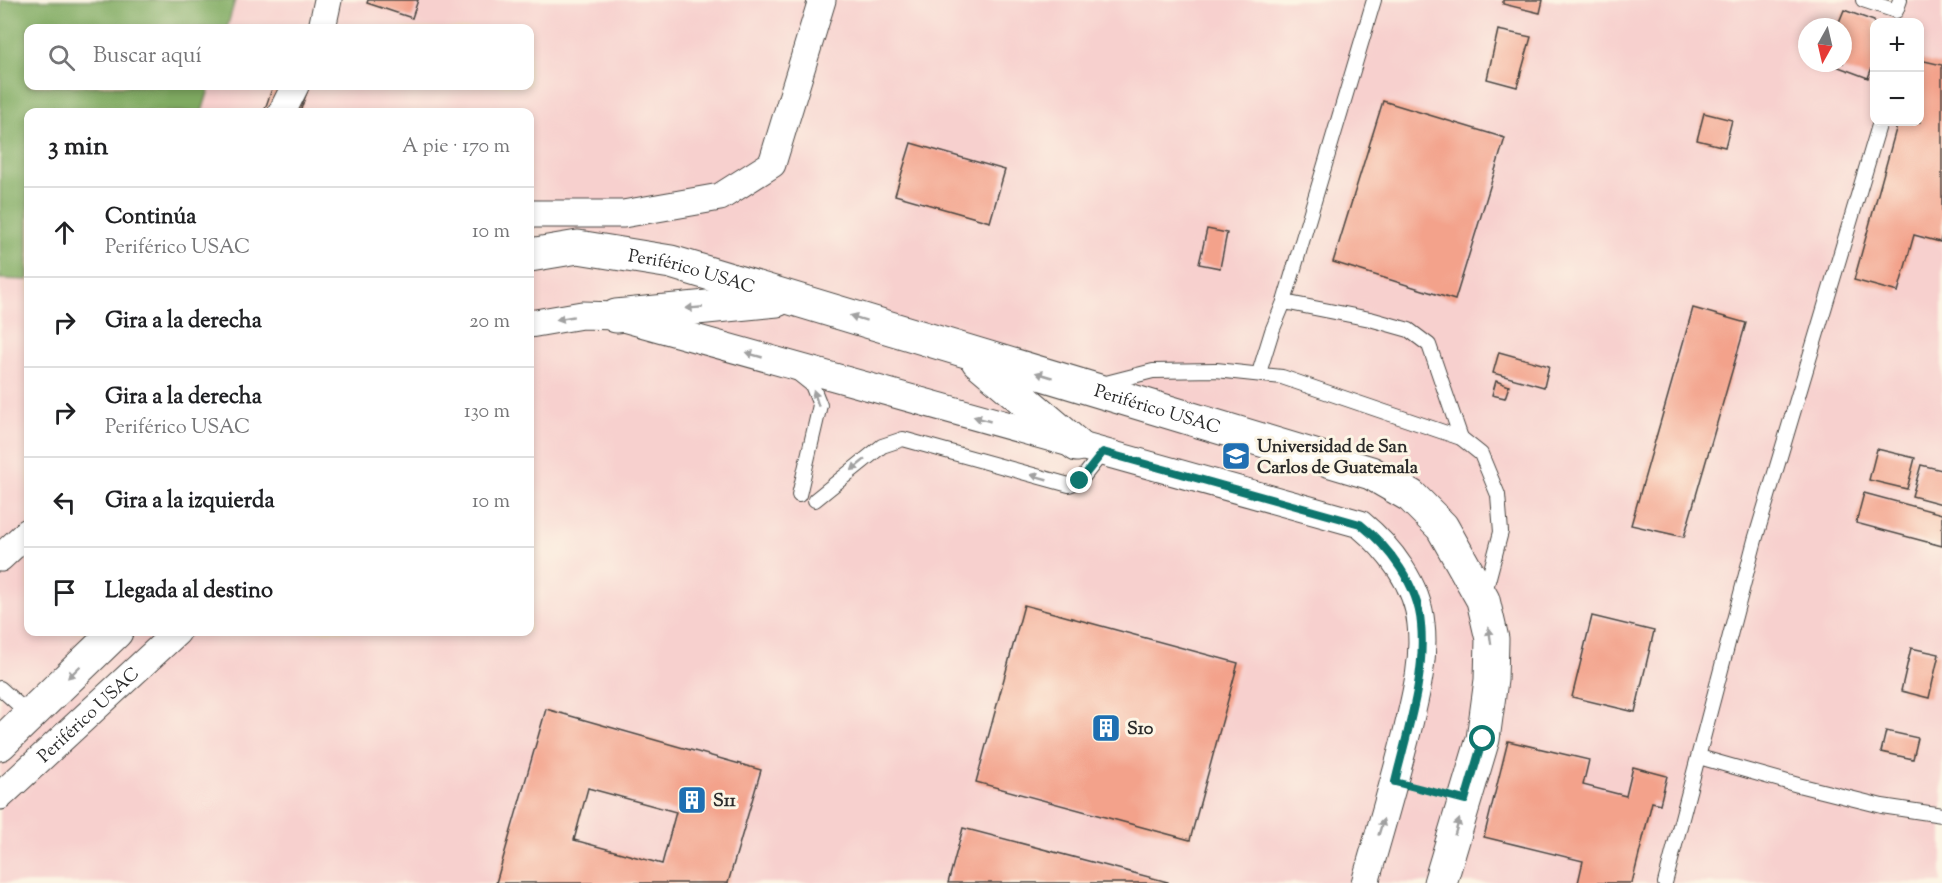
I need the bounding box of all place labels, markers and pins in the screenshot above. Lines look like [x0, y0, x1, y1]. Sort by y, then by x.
place label: Universidad de San Carlos de Guatemala [1257, 435, 1419, 482]
school or university icon: Universidad de San Carlos de Guatemala [1220, 440, 1252, 472]
building icon: S10 [1090, 712, 1122, 744]
place label: S10 [1127, 717, 1154, 743]
building icon: S11 [676, 784, 708, 816]
place label: S11 [713, 789, 737, 815]

